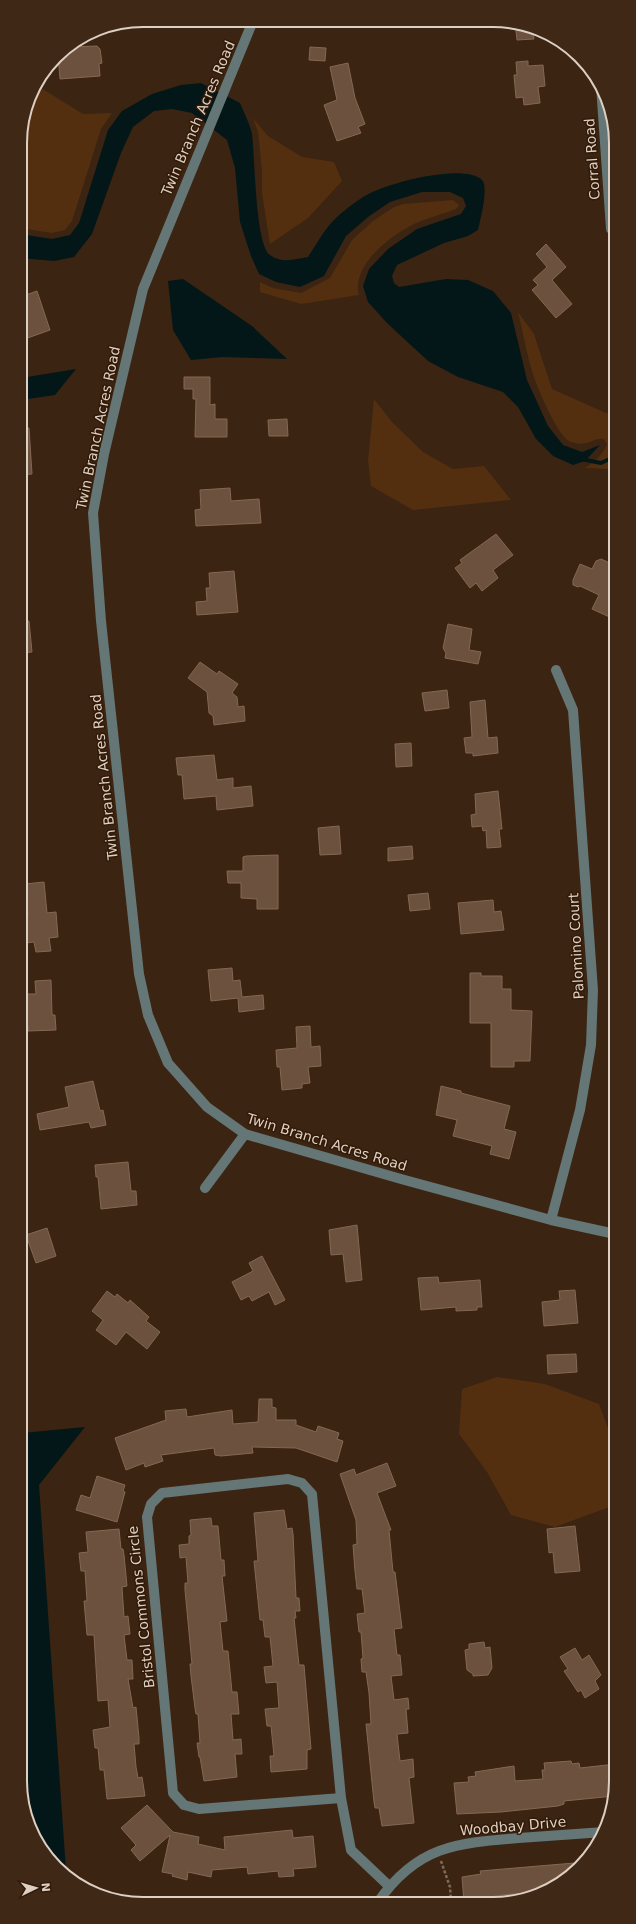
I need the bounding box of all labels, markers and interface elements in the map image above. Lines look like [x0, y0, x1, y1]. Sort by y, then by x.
street label: Twin Branch Acres Road [158, 38, 238, 199]
street label: Corral Road [581, 118, 603, 200]
street label: Twin Branch Acres Road [73, 345, 123, 512]
street label: Twin Branch Acres Road [87, 693, 121, 862]
street label: Palomino Court [565, 892, 587, 1000]
street label: Twin Branch Acres Road [244, 1110, 409, 1174]
street label: Bristol Commons Circle [125, 1525, 157, 1689]
street label: Woodbay Drive [459, 1813, 567, 1839]
north arrow [16, 1868, 56, 1908]
text: N [39, 1882, 52, 1892]

